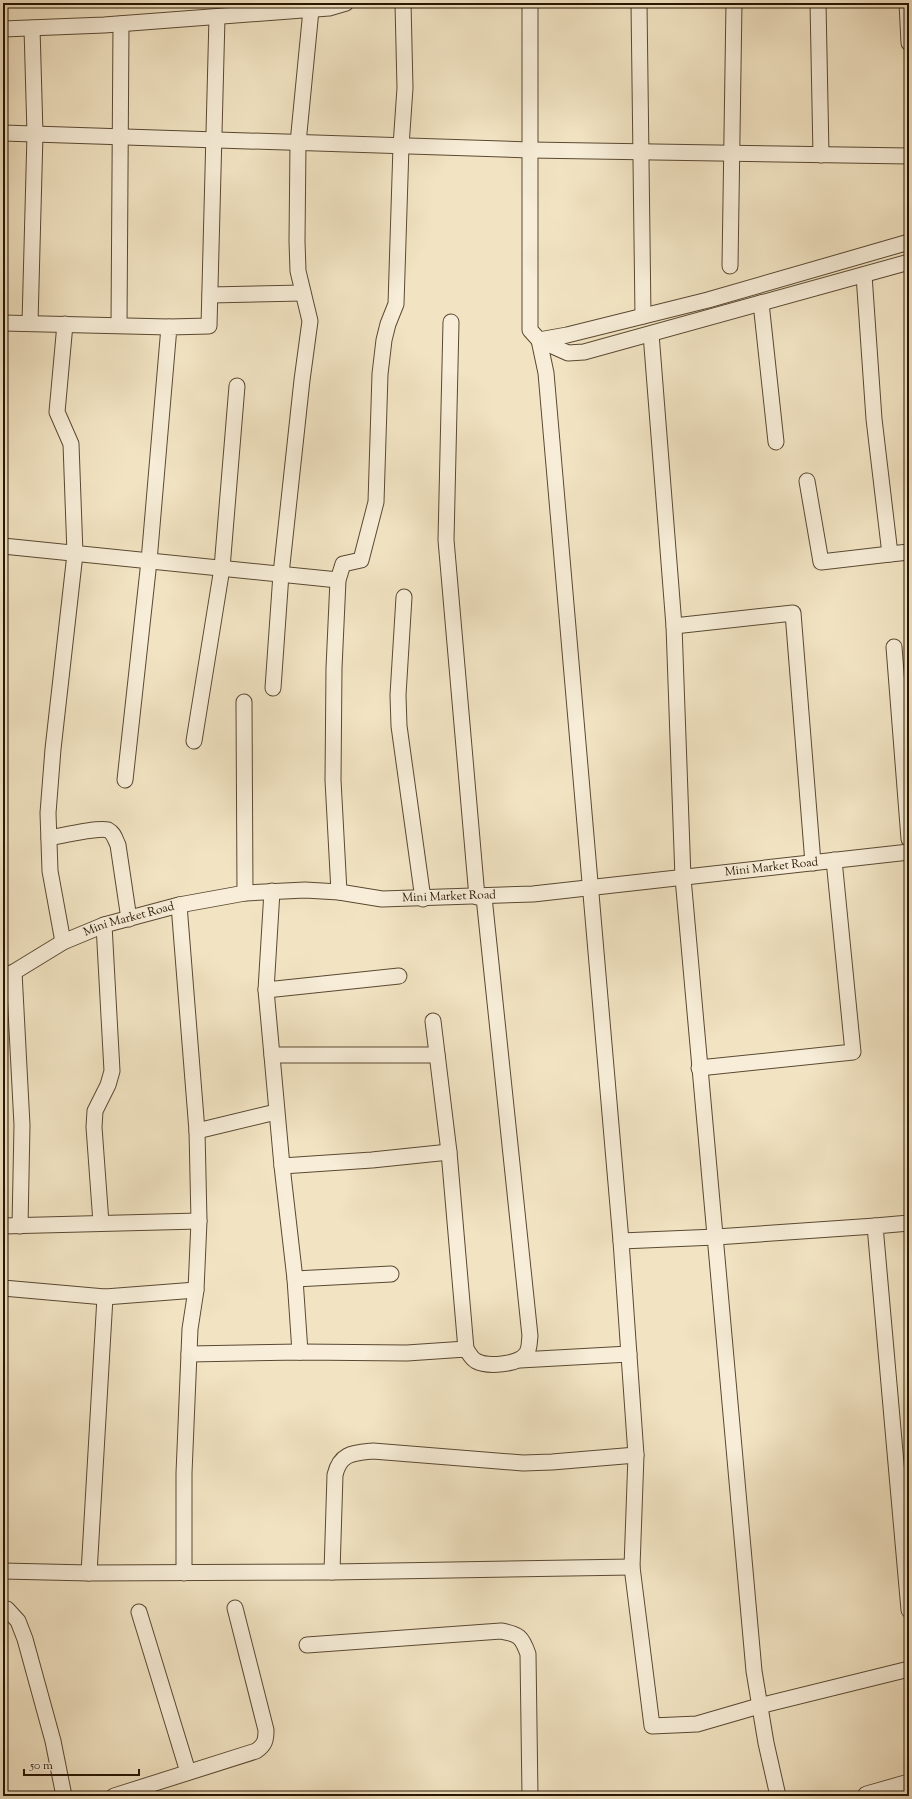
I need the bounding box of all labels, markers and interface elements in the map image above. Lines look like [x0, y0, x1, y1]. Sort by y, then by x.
street label: Mini Market Road [724, 853, 819, 882]
street label: Mini Market Road [402, 886, 496, 907]
street label: Mini Market Road [81, 898, 177, 942]
scale bar [24, 1751, 139, 1777]
text: 50 m [29, 1757, 53, 1775]

